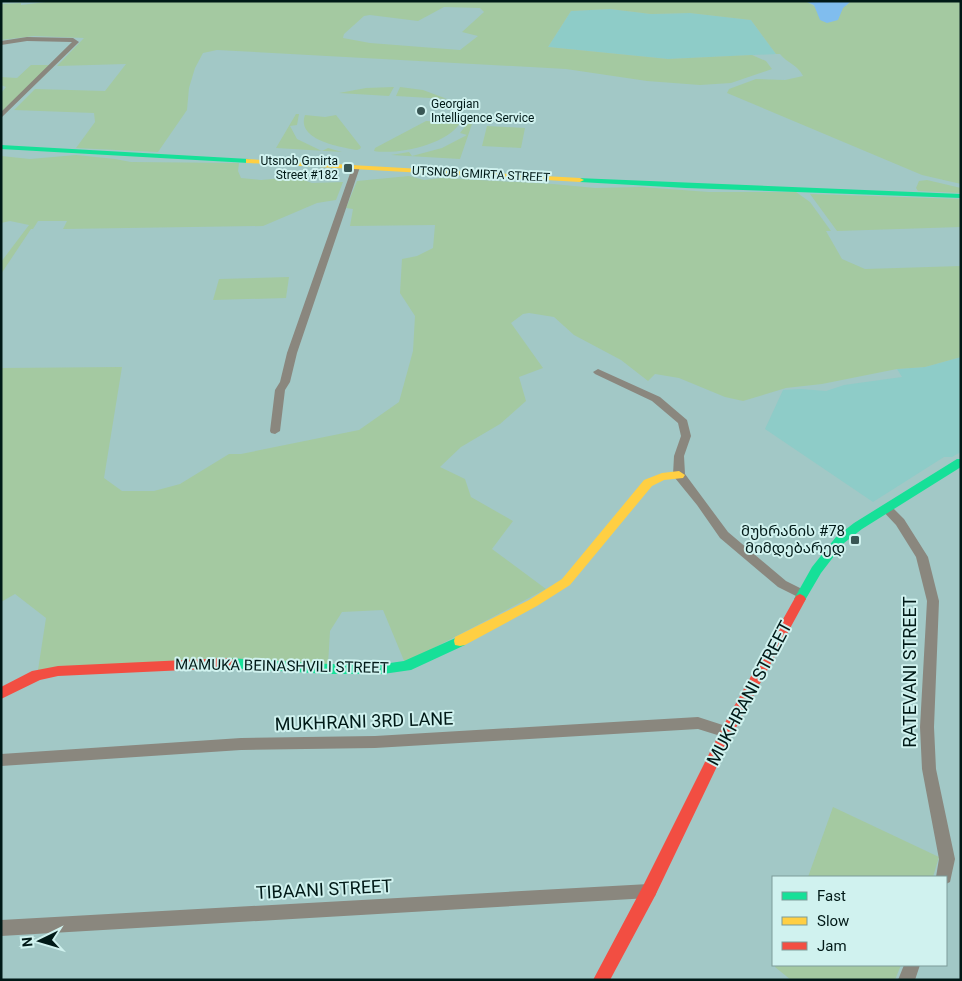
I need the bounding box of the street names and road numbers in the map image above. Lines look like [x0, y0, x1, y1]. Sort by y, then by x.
street label: UTSNOB GMIRTA STREET [412, 163, 550, 185]
street label: RATEVANI STREET [899, 596, 920, 748]
street label: MUKHRANI STREET [702, 617, 796, 769]
street label: MAMUKA BEINASHVILI STREET [175, 655, 389, 677]
street label: MUKHRANI 3RD LANE [274, 707, 454, 735]
street label: TIBAANI STREET [255, 875, 393, 903]

